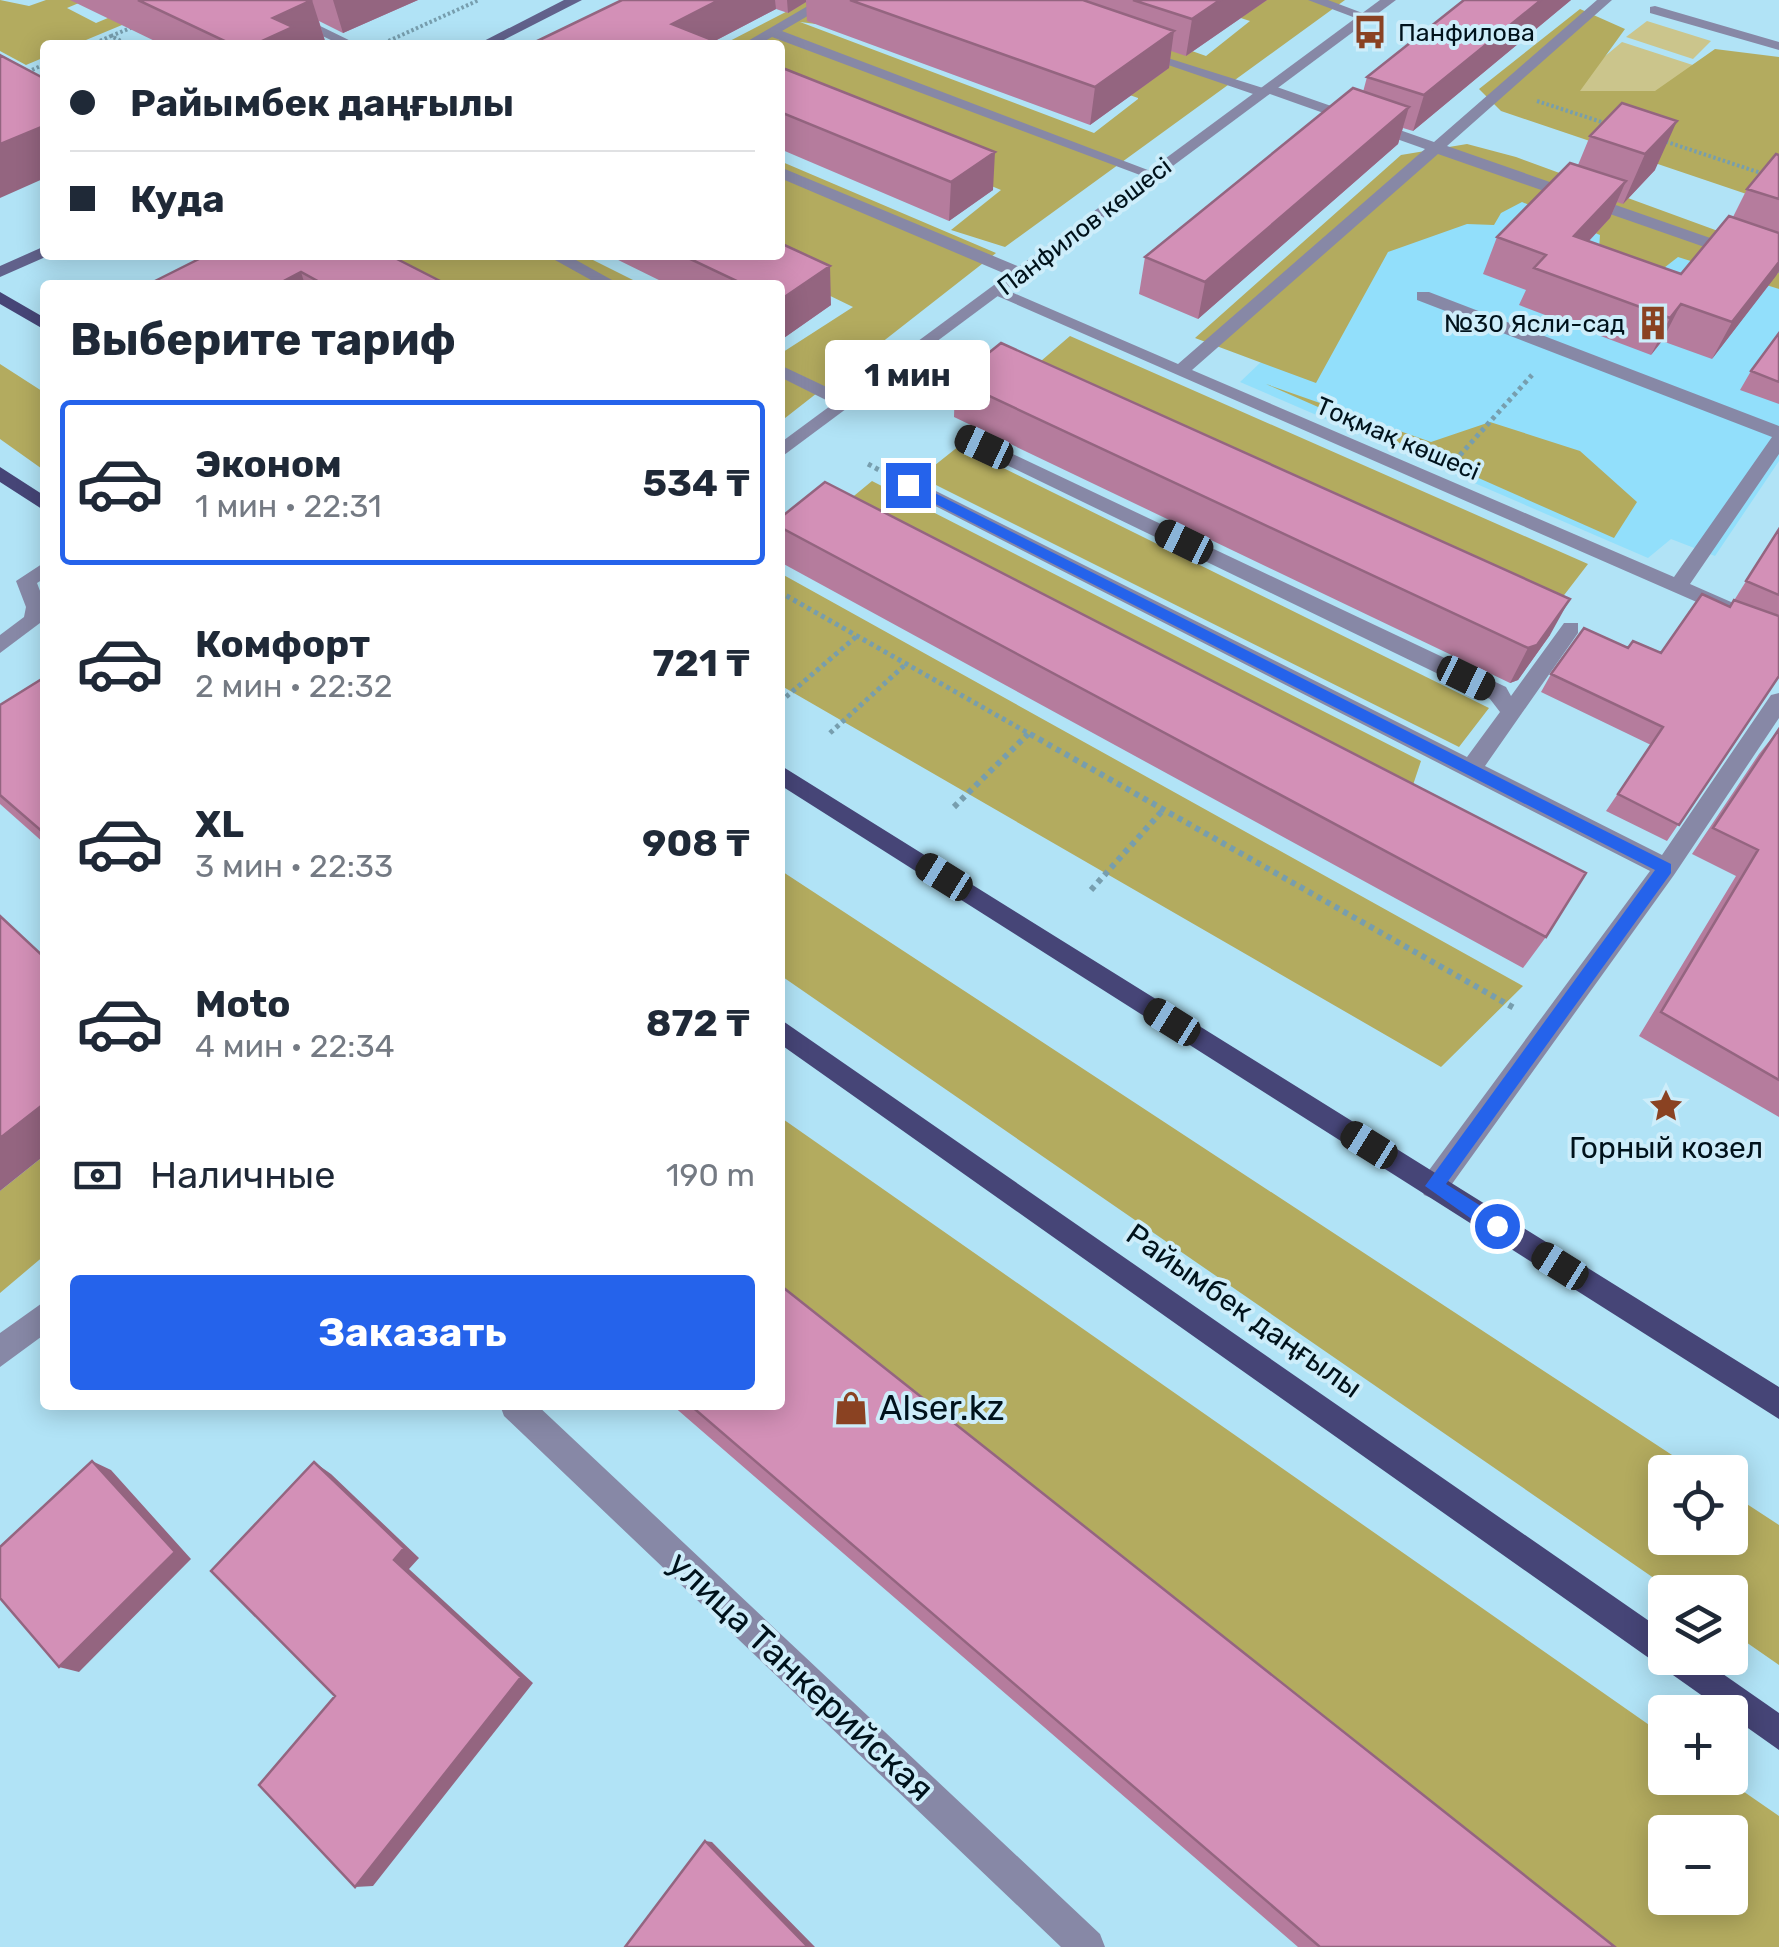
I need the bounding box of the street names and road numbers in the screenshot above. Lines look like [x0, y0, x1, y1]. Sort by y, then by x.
street label: Панфилов көшесі [992, 152, 1177, 301]
street label: Тоқмақ көшесі [1312, 391, 1484, 486]
street label: Райымбек даңғылы [1119, 1216, 1369, 1406]
street label: улица Танкерийская [660, 1542, 942, 1810]

